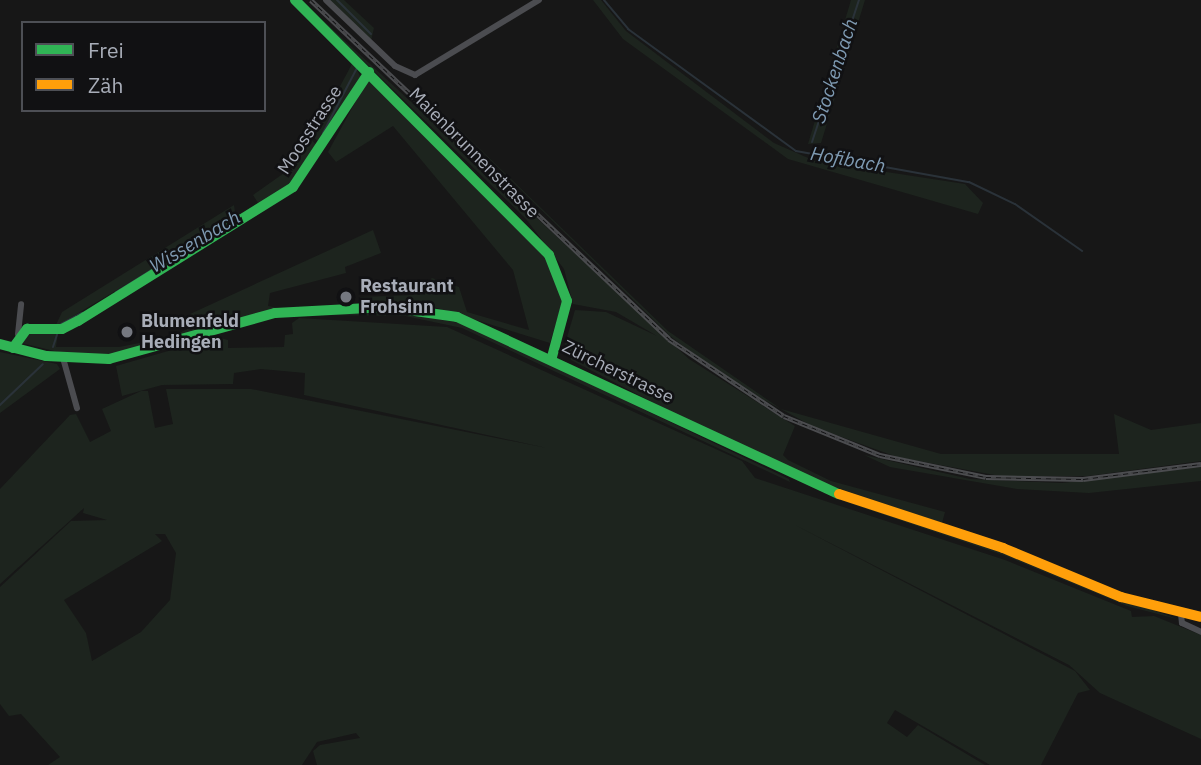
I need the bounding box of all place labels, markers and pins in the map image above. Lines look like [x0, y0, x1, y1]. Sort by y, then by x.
place label: Restaurant Frohsinn [360, 276, 454, 318]
marker: Restaurant Frohsinn [338, 289, 354, 305]
place label: Blumenfeld Hedingen [141, 311, 239, 354]
marker: Blumenfeld Hedingen [119, 324, 135, 340]

